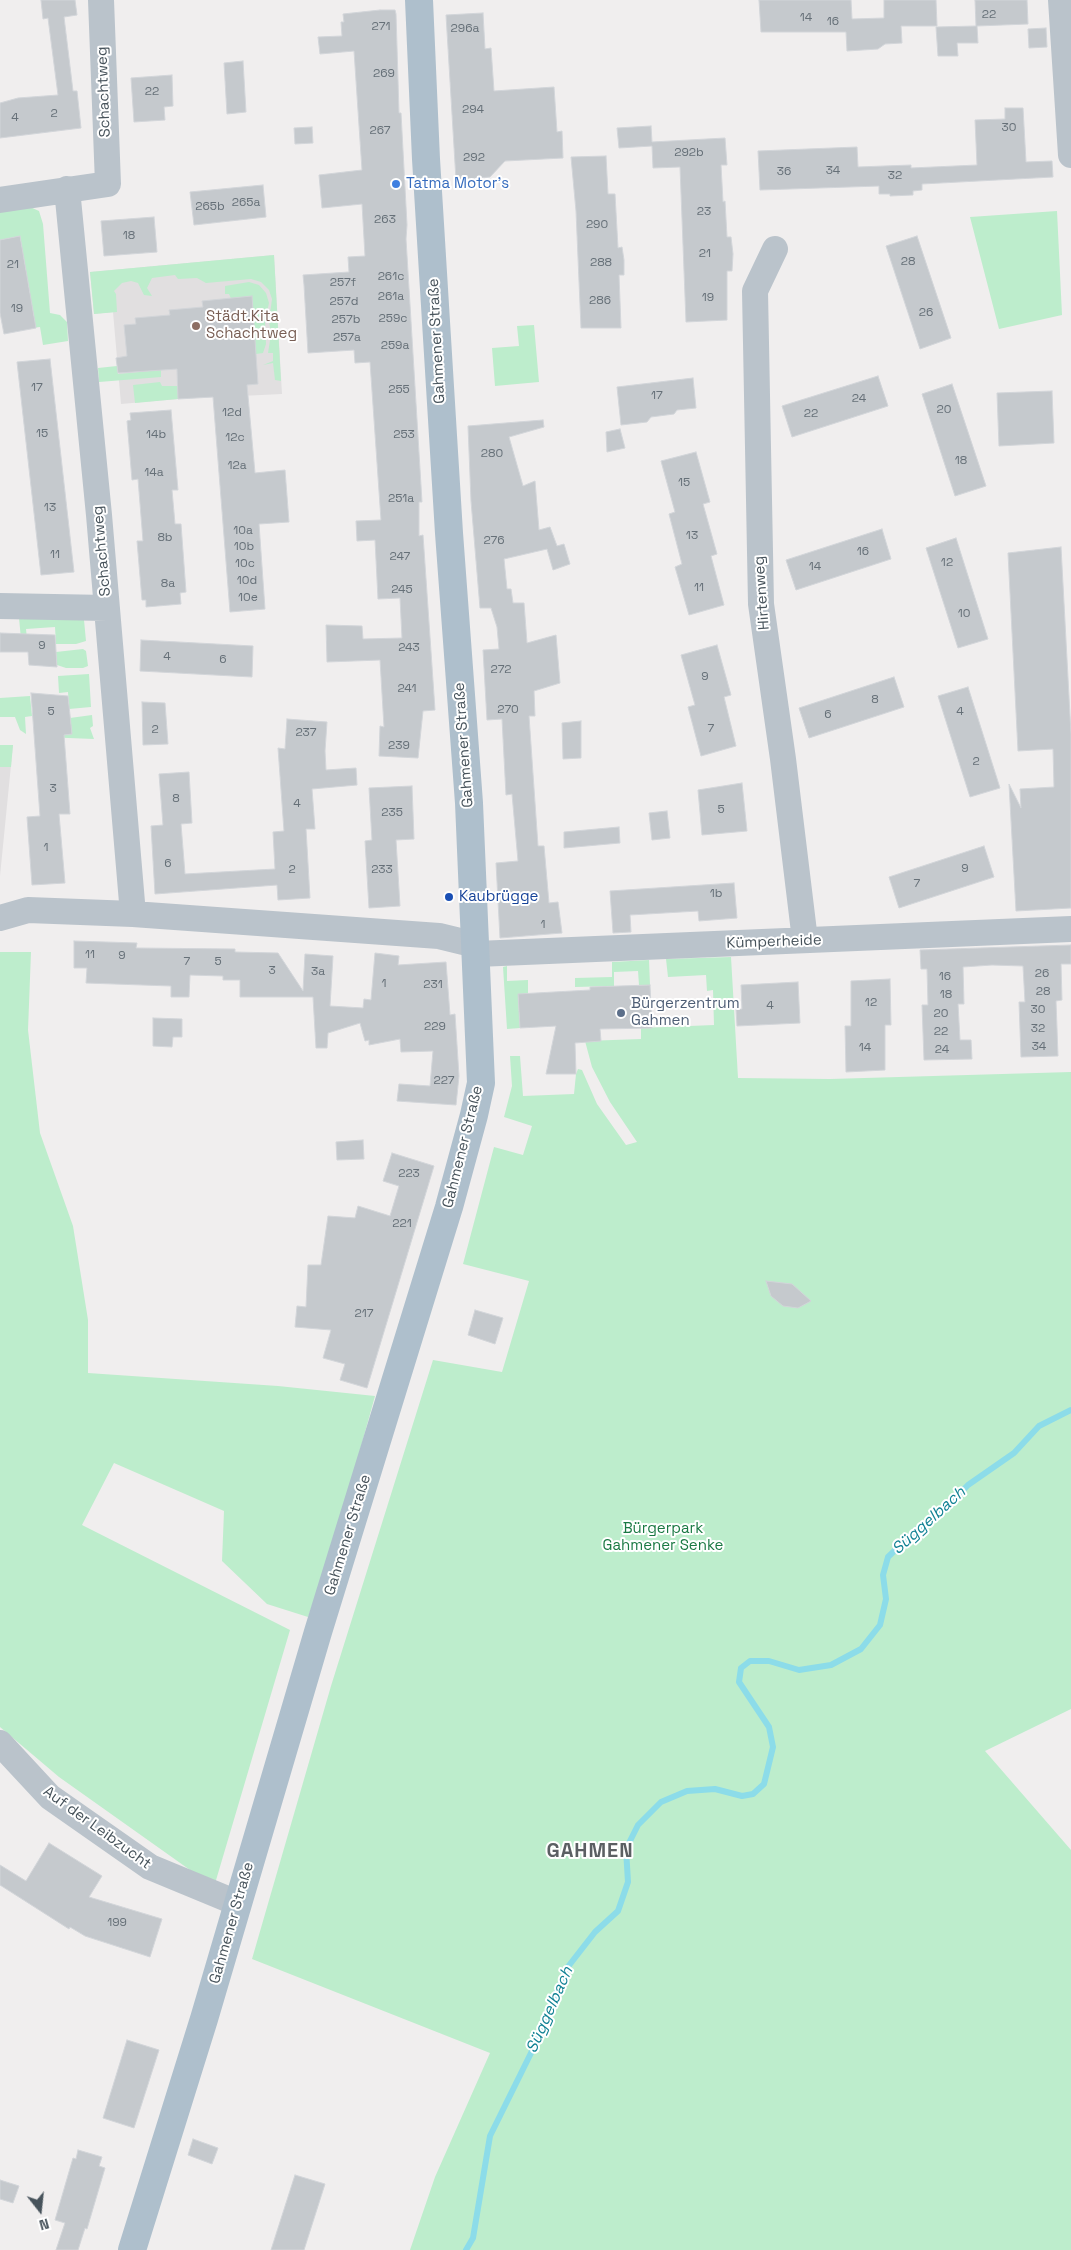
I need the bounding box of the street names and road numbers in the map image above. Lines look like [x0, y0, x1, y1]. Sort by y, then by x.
street label: Schachtweg [93, 46, 115, 138]
street label: Gahmener Straße [425, 278, 449, 404]
street label: Schachtweg [89, 505, 115, 597]
street label: Hirtenweg [750, 555, 774, 631]
street label: Gahmener Straße [451, 682, 477, 808]
street label: Kümperheide [726, 931, 822, 953]
street label: Gahmener Straße [439, 1084, 487, 1210]
street label: Gahmener Straße [321, 1472, 375, 1598]
street label: Auf der Leibzucht [39, 1783, 155, 1873]
street label: Gahmener Straße [206, 1860, 258, 1986]

